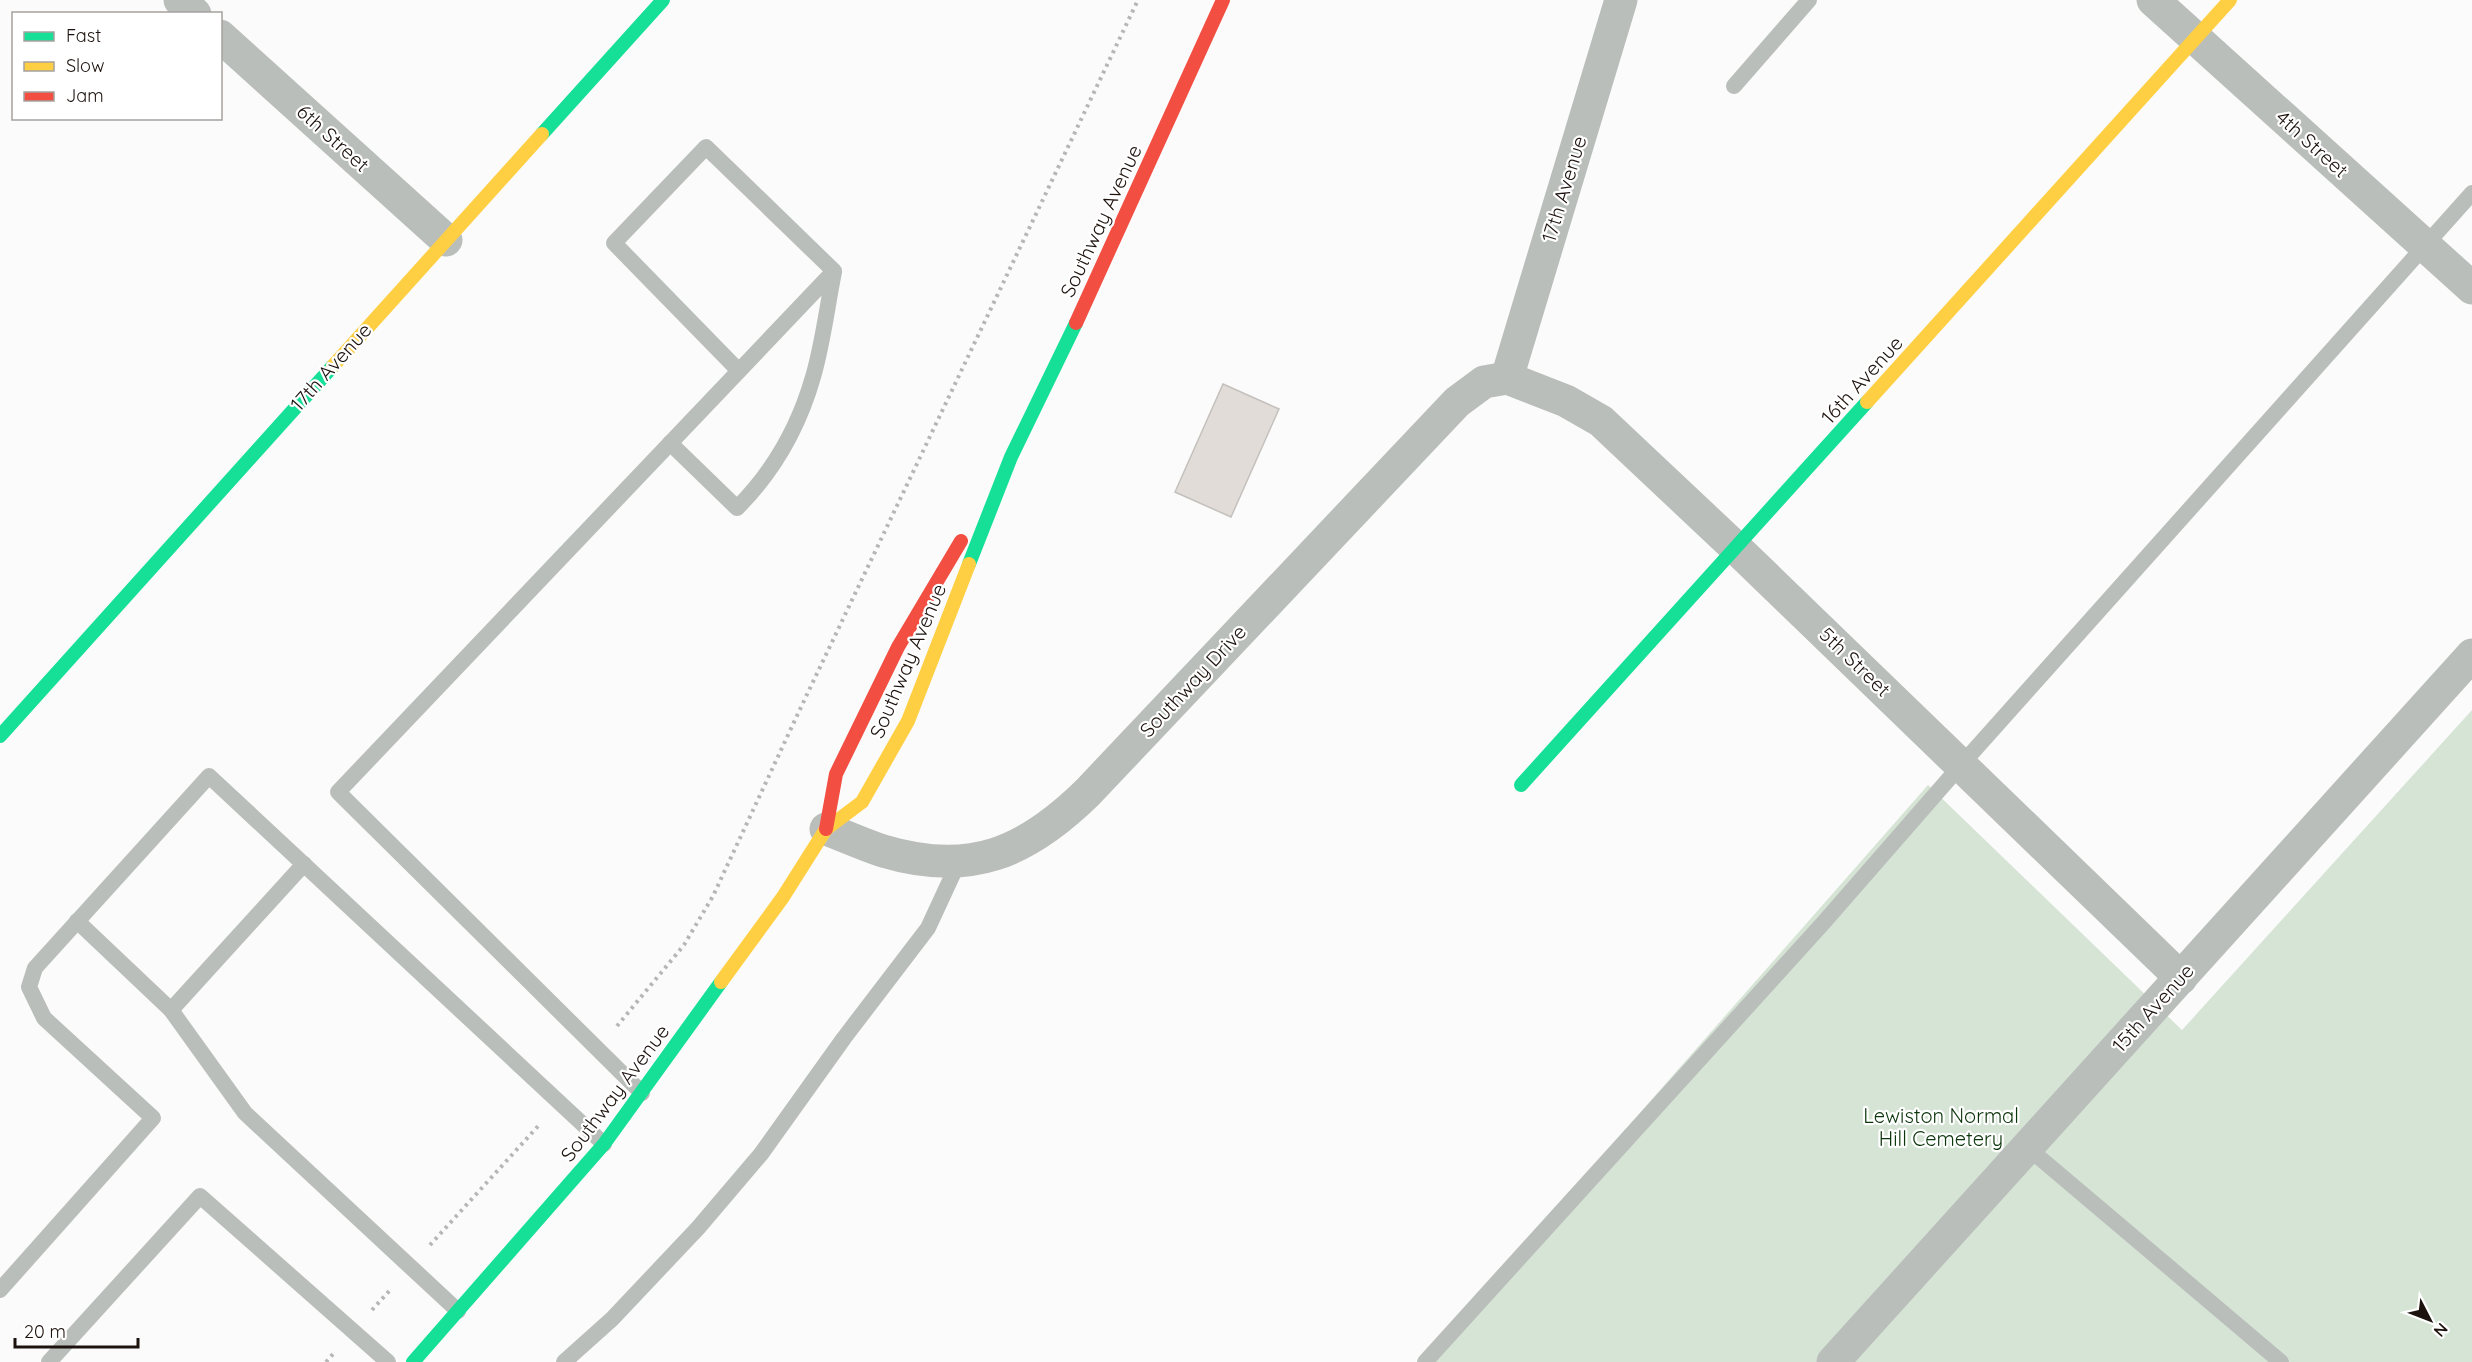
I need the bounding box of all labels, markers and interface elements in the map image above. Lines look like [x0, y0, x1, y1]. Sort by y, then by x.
legend [12, 12, 222, 120]
text: Fast [66, 24, 101, 47]
text: Slow [66, 54, 104, 77]
text: Jam [66, 84, 104, 107]
street label: 6th Street [292, 99, 375, 177]
street label: 4th Street [2271, 105, 2354, 183]
street label: 17th Avenue [1536, 133, 1592, 245]
street label: Southway Avenue [1054, 141, 1147, 301]
street label: 17th Avenue [285, 318, 377, 416]
street label: 16th Avenue [1815, 330, 1908, 429]
street label: Southway Avenue [864, 580, 951, 742]
street label: Southway Drive [1134, 619, 1251, 742]
street label: 5th Street [1815, 622, 1896, 702]
street label: 15th Avenue [2106, 958, 2199, 1057]
street label: Southway Avenue [555, 1019, 674, 1166]
park label: Lewiston Normal Hill Cemetery [1863, 1103, 2019, 1151]
north arrow [2400, 1290, 2460, 1350]
scale bar [15, 1311, 138, 1349]
text: N [2430, 1319, 2453, 1341]
text: 20 m [24, 1320, 66, 1343]

